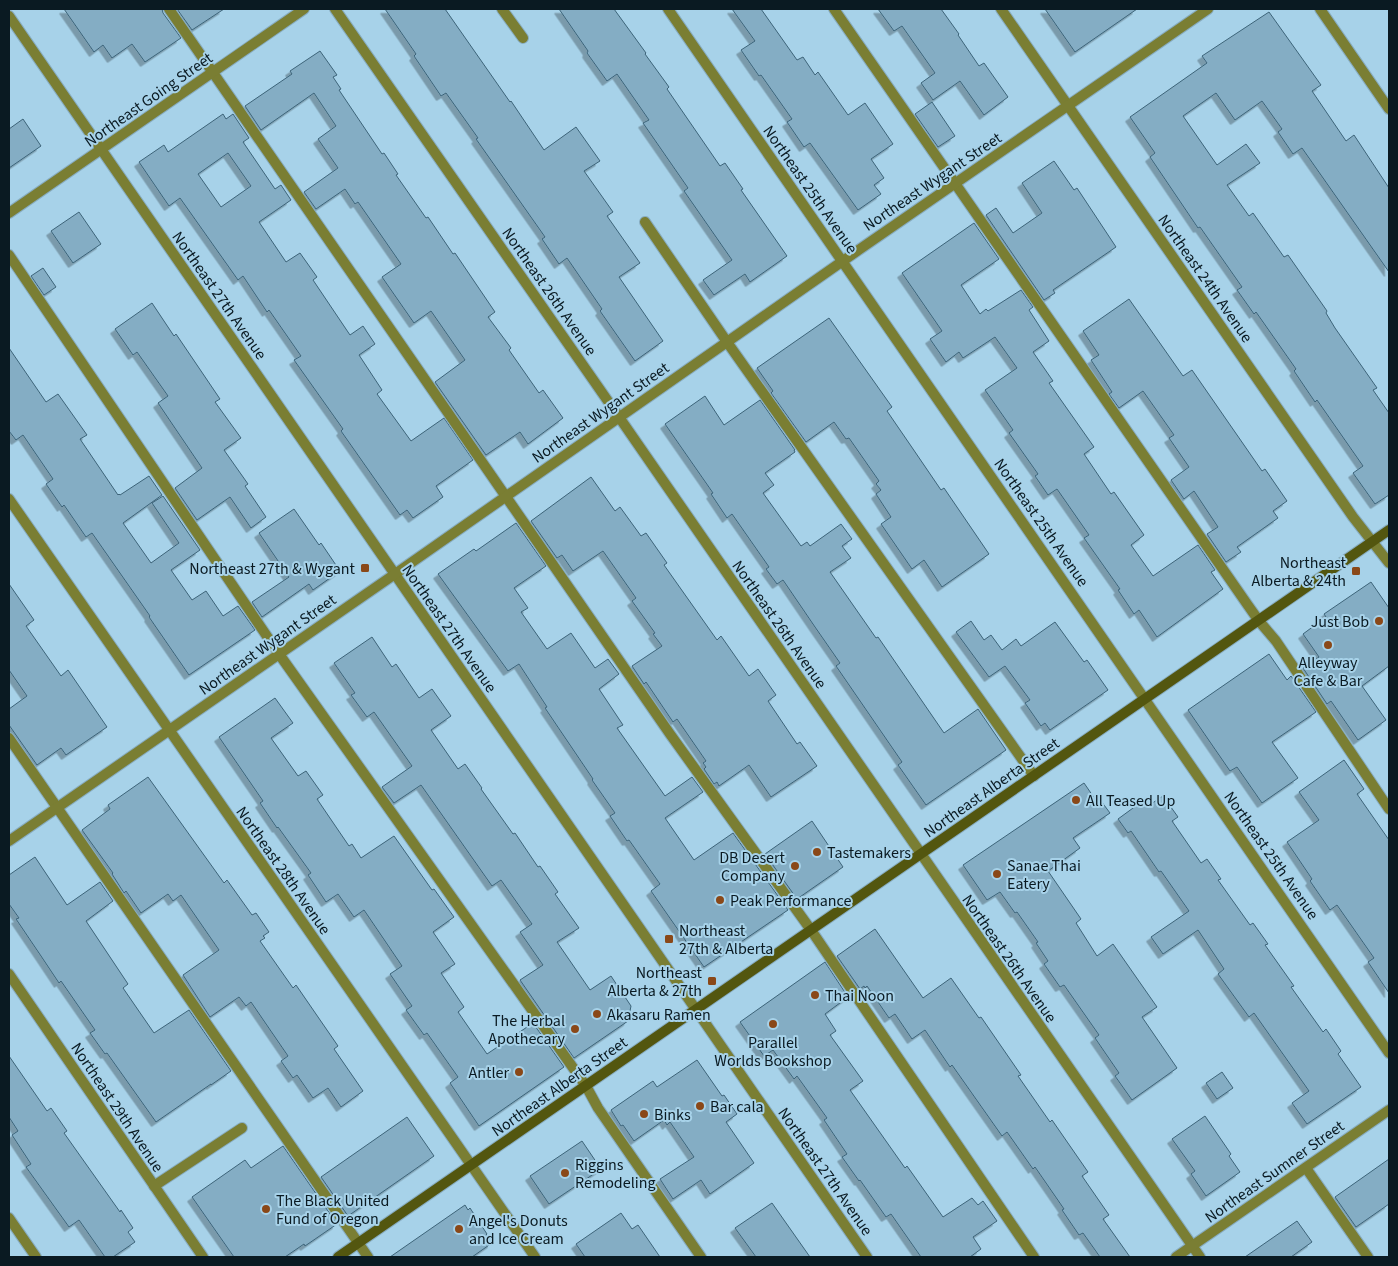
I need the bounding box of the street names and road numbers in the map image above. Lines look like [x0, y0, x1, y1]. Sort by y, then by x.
street label: Northeast Going Street [80, 47, 218, 152]
street label: Northeast 25th Avenue [758, 121, 863, 258]
street label: Northeast Wygant Street [859, 127, 1007, 236]
street label: Northeast 24th Avenue [1153, 210, 1258, 347]
street label: Northeast 26th Avenue [497, 223, 602, 360]
street label: Northeast 27th Avenue [167, 227, 272, 364]
street label: Northeast Wygant Street [528, 357, 674, 469]
street label: Northeast 25th Avenue [989, 454, 1094, 591]
street label: Northeast 26th Avenue [727, 556, 832, 693]
street label: Northeast 27th Avenue [397, 560, 502, 697]
street label: Northeast Wygant Street [195, 589, 341, 701]
street label: Northeast Alberta Street [919, 732, 1064, 843]
street label: Northeast 25th Avenue [1219, 787, 1324, 924]
street label: Northeast 28th Avenue [231, 802, 336, 939]
street label: Northeast 26th Avenue [957, 890, 1062, 1027]
street label: Northeast Alberta Street [487, 1031, 632, 1142]
street label: Northeast 29th Avenue [66, 1038, 169, 1177]
street label: Northeast 27th Avenue [773, 1103, 878, 1240]
street label: Northeast Sumner Street [1200, 1115, 1349, 1228]

